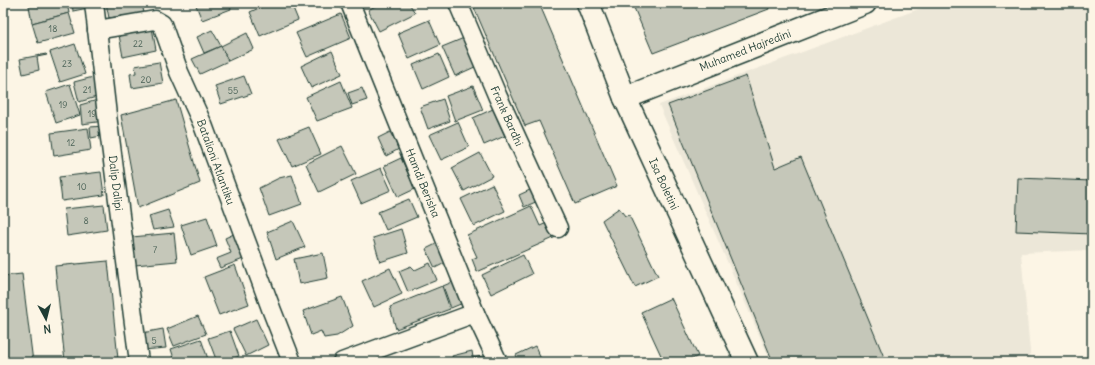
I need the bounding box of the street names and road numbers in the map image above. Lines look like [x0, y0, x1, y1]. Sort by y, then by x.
street label: Muhamed Hajredini [697, 26, 793, 74]
street label: Frank Bardhi [488, 84, 526, 148]
street label: Batalioni Atlantiku [194, 117, 238, 207]
street label: Hamdi Berisha [403, 146, 443, 220]
street label: Dalip Dalipi [106, 155, 126, 211]
street label: Isa Boletini [646, 156, 682, 212]

